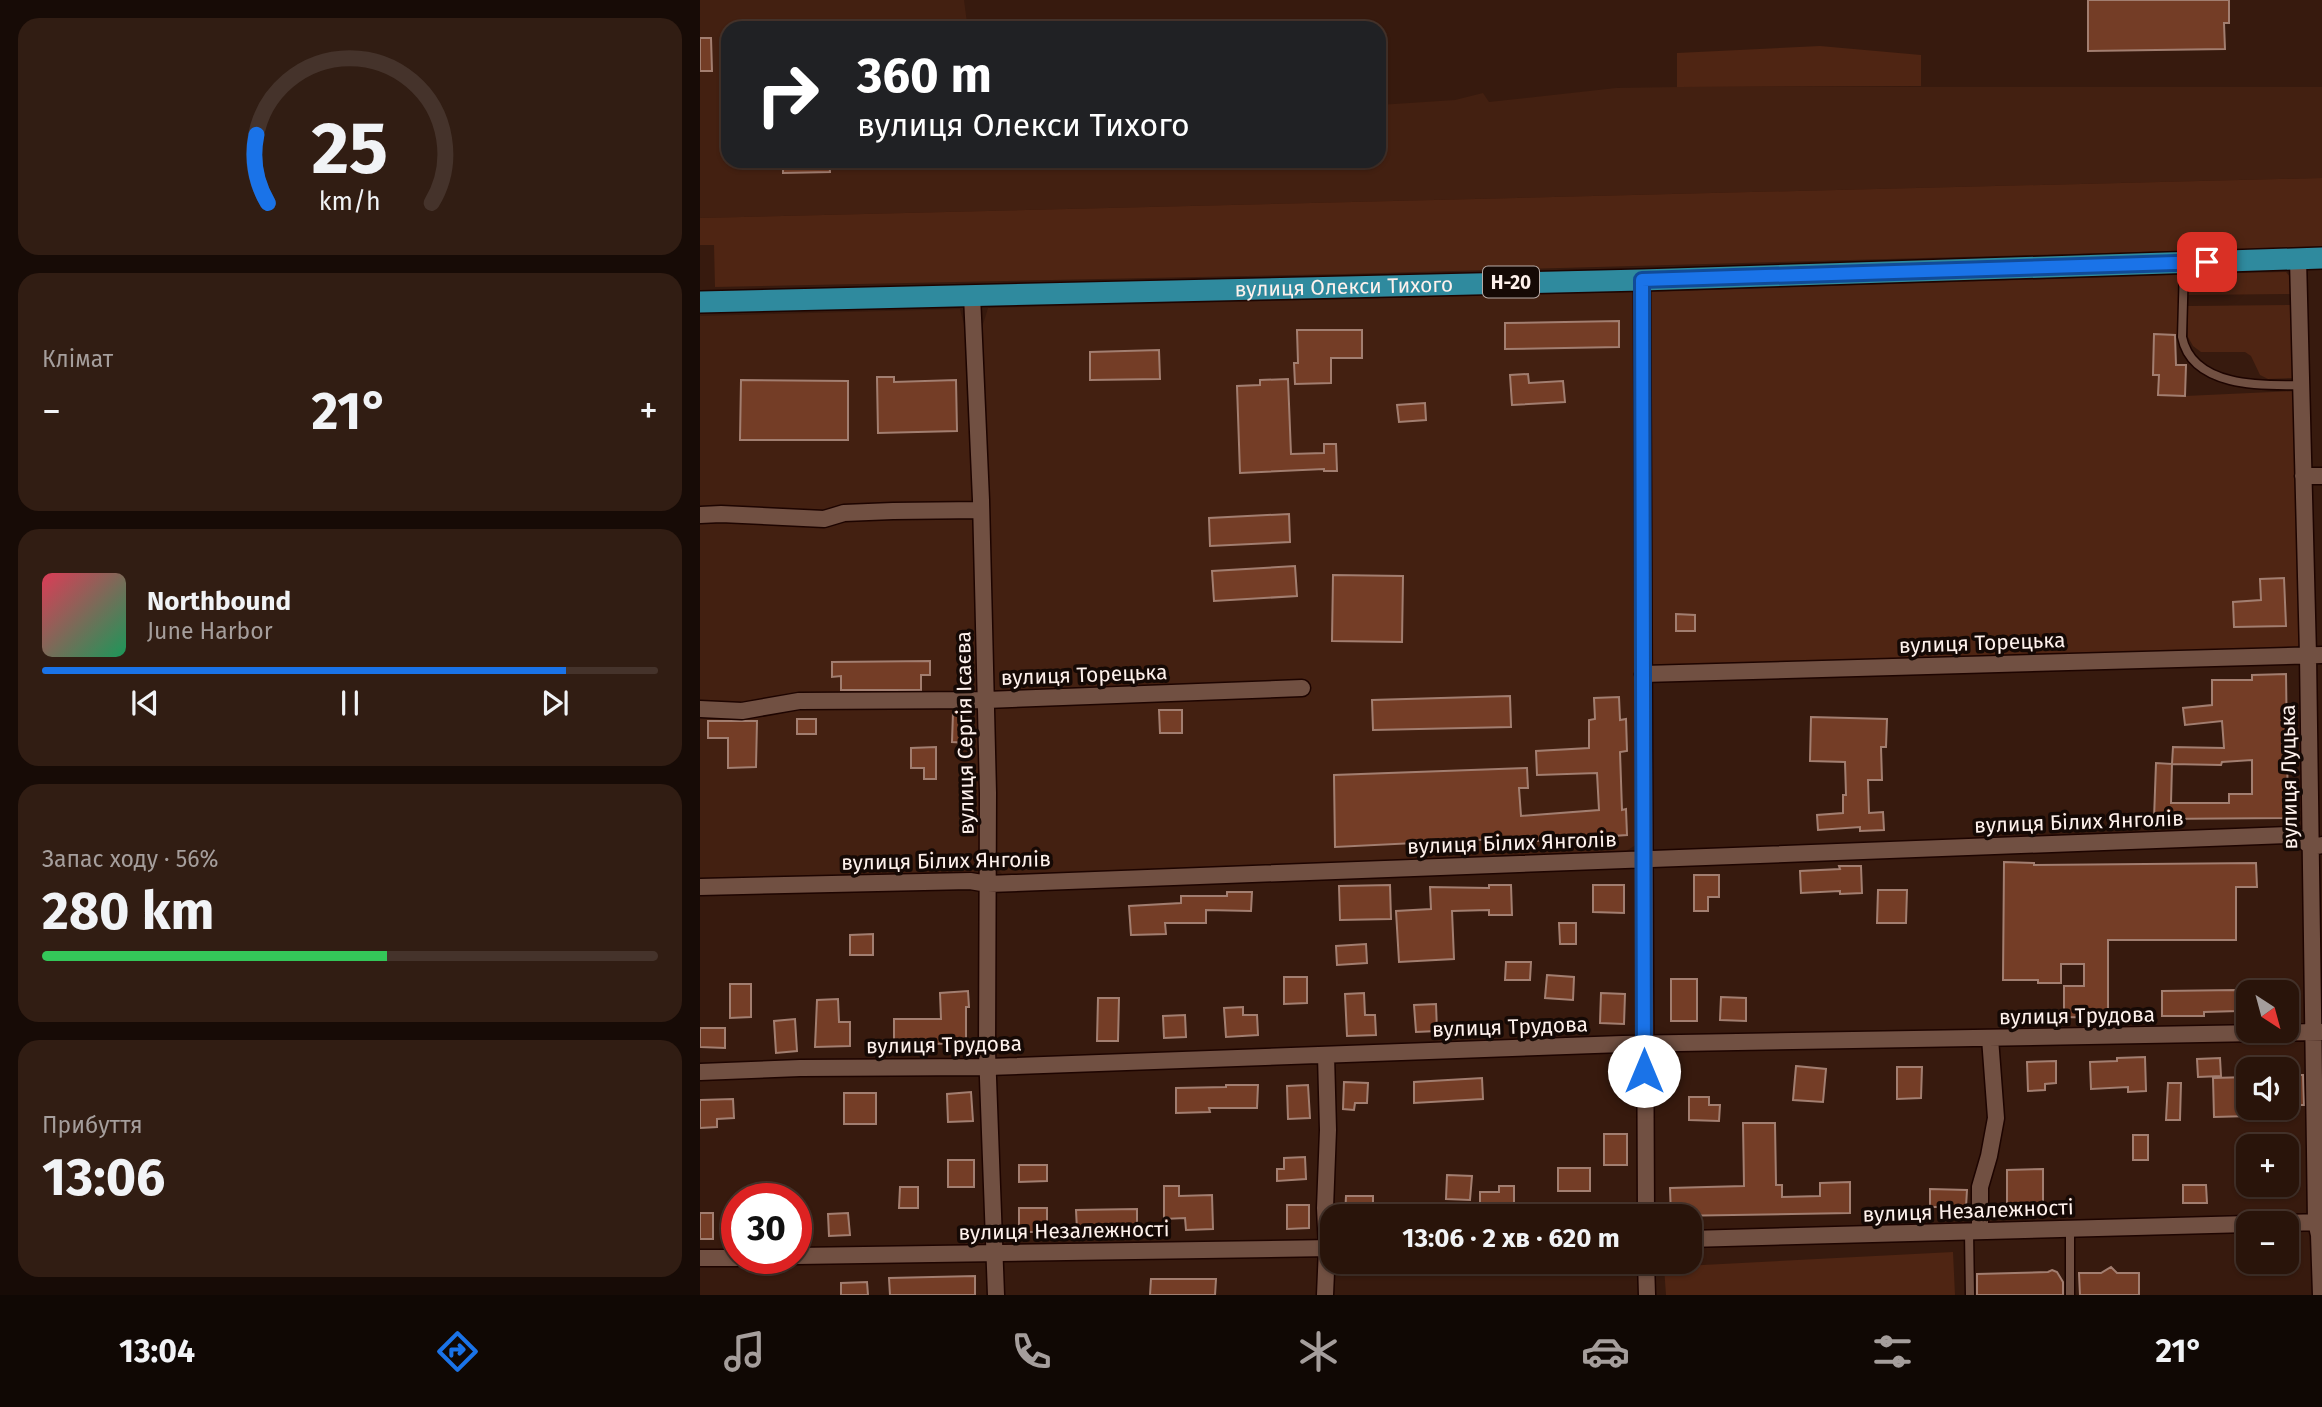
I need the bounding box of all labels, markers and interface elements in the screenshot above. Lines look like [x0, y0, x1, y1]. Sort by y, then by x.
text: 360 m [857, 46, 992, 105]
icon: right [742, 49, 833, 140]
text: 25 [312, 105, 388, 192]
text: вулиця Олекси Тихого [857, 106, 1190, 144]
text: km/h [319, 187, 381, 217]
pin [2177, 232, 2237, 292]
icon: arrive [2188, 243, 2226, 281]
road number: Н-20 [1483, 266, 1539, 298]
street label: вулиця Олекси Тихого [1234, 271, 1453, 303]
text: Клімат [42, 345, 113, 373]
text: 21° [312, 380, 389, 443]
text: − [42, 388, 61, 434]
text: + [639, 388, 658, 434]
text: Northbound [147, 586, 291, 617]
text: June Harbor [147, 617, 273, 645]
street label: вулиця Торецька [1898, 627, 2066, 659]
street label: вулиця Сергія Ісаєва [950, 631, 980, 835]
street label: вулиця Торецька [1000, 659, 1168, 691]
icon: previous [126, 684, 164, 722]
icon: pause [331, 684, 369, 722]
icon: next [536, 684, 574, 722]
street label: вулиця Луцька [2275, 704, 2303, 850]
street label: вулиця Білих Янголів [1974, 805, 2184, 839]
street label: вулиця Білих Янголів [1407, 826, 1617, 860]
text: Запас ходу · 56% [42, 845, 218, 873]
street label: вулиця Білих Янголів [841, 846, 1051, 876]
text: 280 km [42, 880, 214, 943]
north arrow [2236, 980, 2300, 1043]
map controls [2236, 980, 2299, 1274]
street label: вулиця Трудова [1999, 1002, 2155, 1030]
street label: вулиця Трудова [1432, 1011, 1588, 1043]
street label: вулиця Трудова [866, 1031, 1022, 1059]
position arrow [1607, 1034, 1681, 1108]
button: sound [2236, 1057, 2299, 1120]
text: Прибуття [42, 1111, 143, 1139]
button: + [2236, 1134, 2299, 1197]
text: 13:06 [42, 1146, 165, 1209]
speed limit sign: 30 [721, 1183, 812, 1274]
street label: вулиця Незалежності [1862, 1194, 2074, 1228]
button: − [2236, 1211, 2299, 1274]
street label: вулиця Незалежності [958, 1216, 1170, 1246]
text: 13:06 · 2 хв · 620 m [1402, 1223, 1620, 1254]
icon: directions [433, 1327, 482, 1376]
icon: music [720, 1327, 769, 1376]
icon: phone [1007, 1327, 1056, 1376]
icon: climate [1294, 1327, 1343, 1376]
icon: car [1581, 1327, 1630, 1376]
icon: filters [1868, 1327, 1917, 1376]
text: 13:04 [119, 1332, 195, 1370]
text: 21° [2156, 1332, 2203, 1370]

